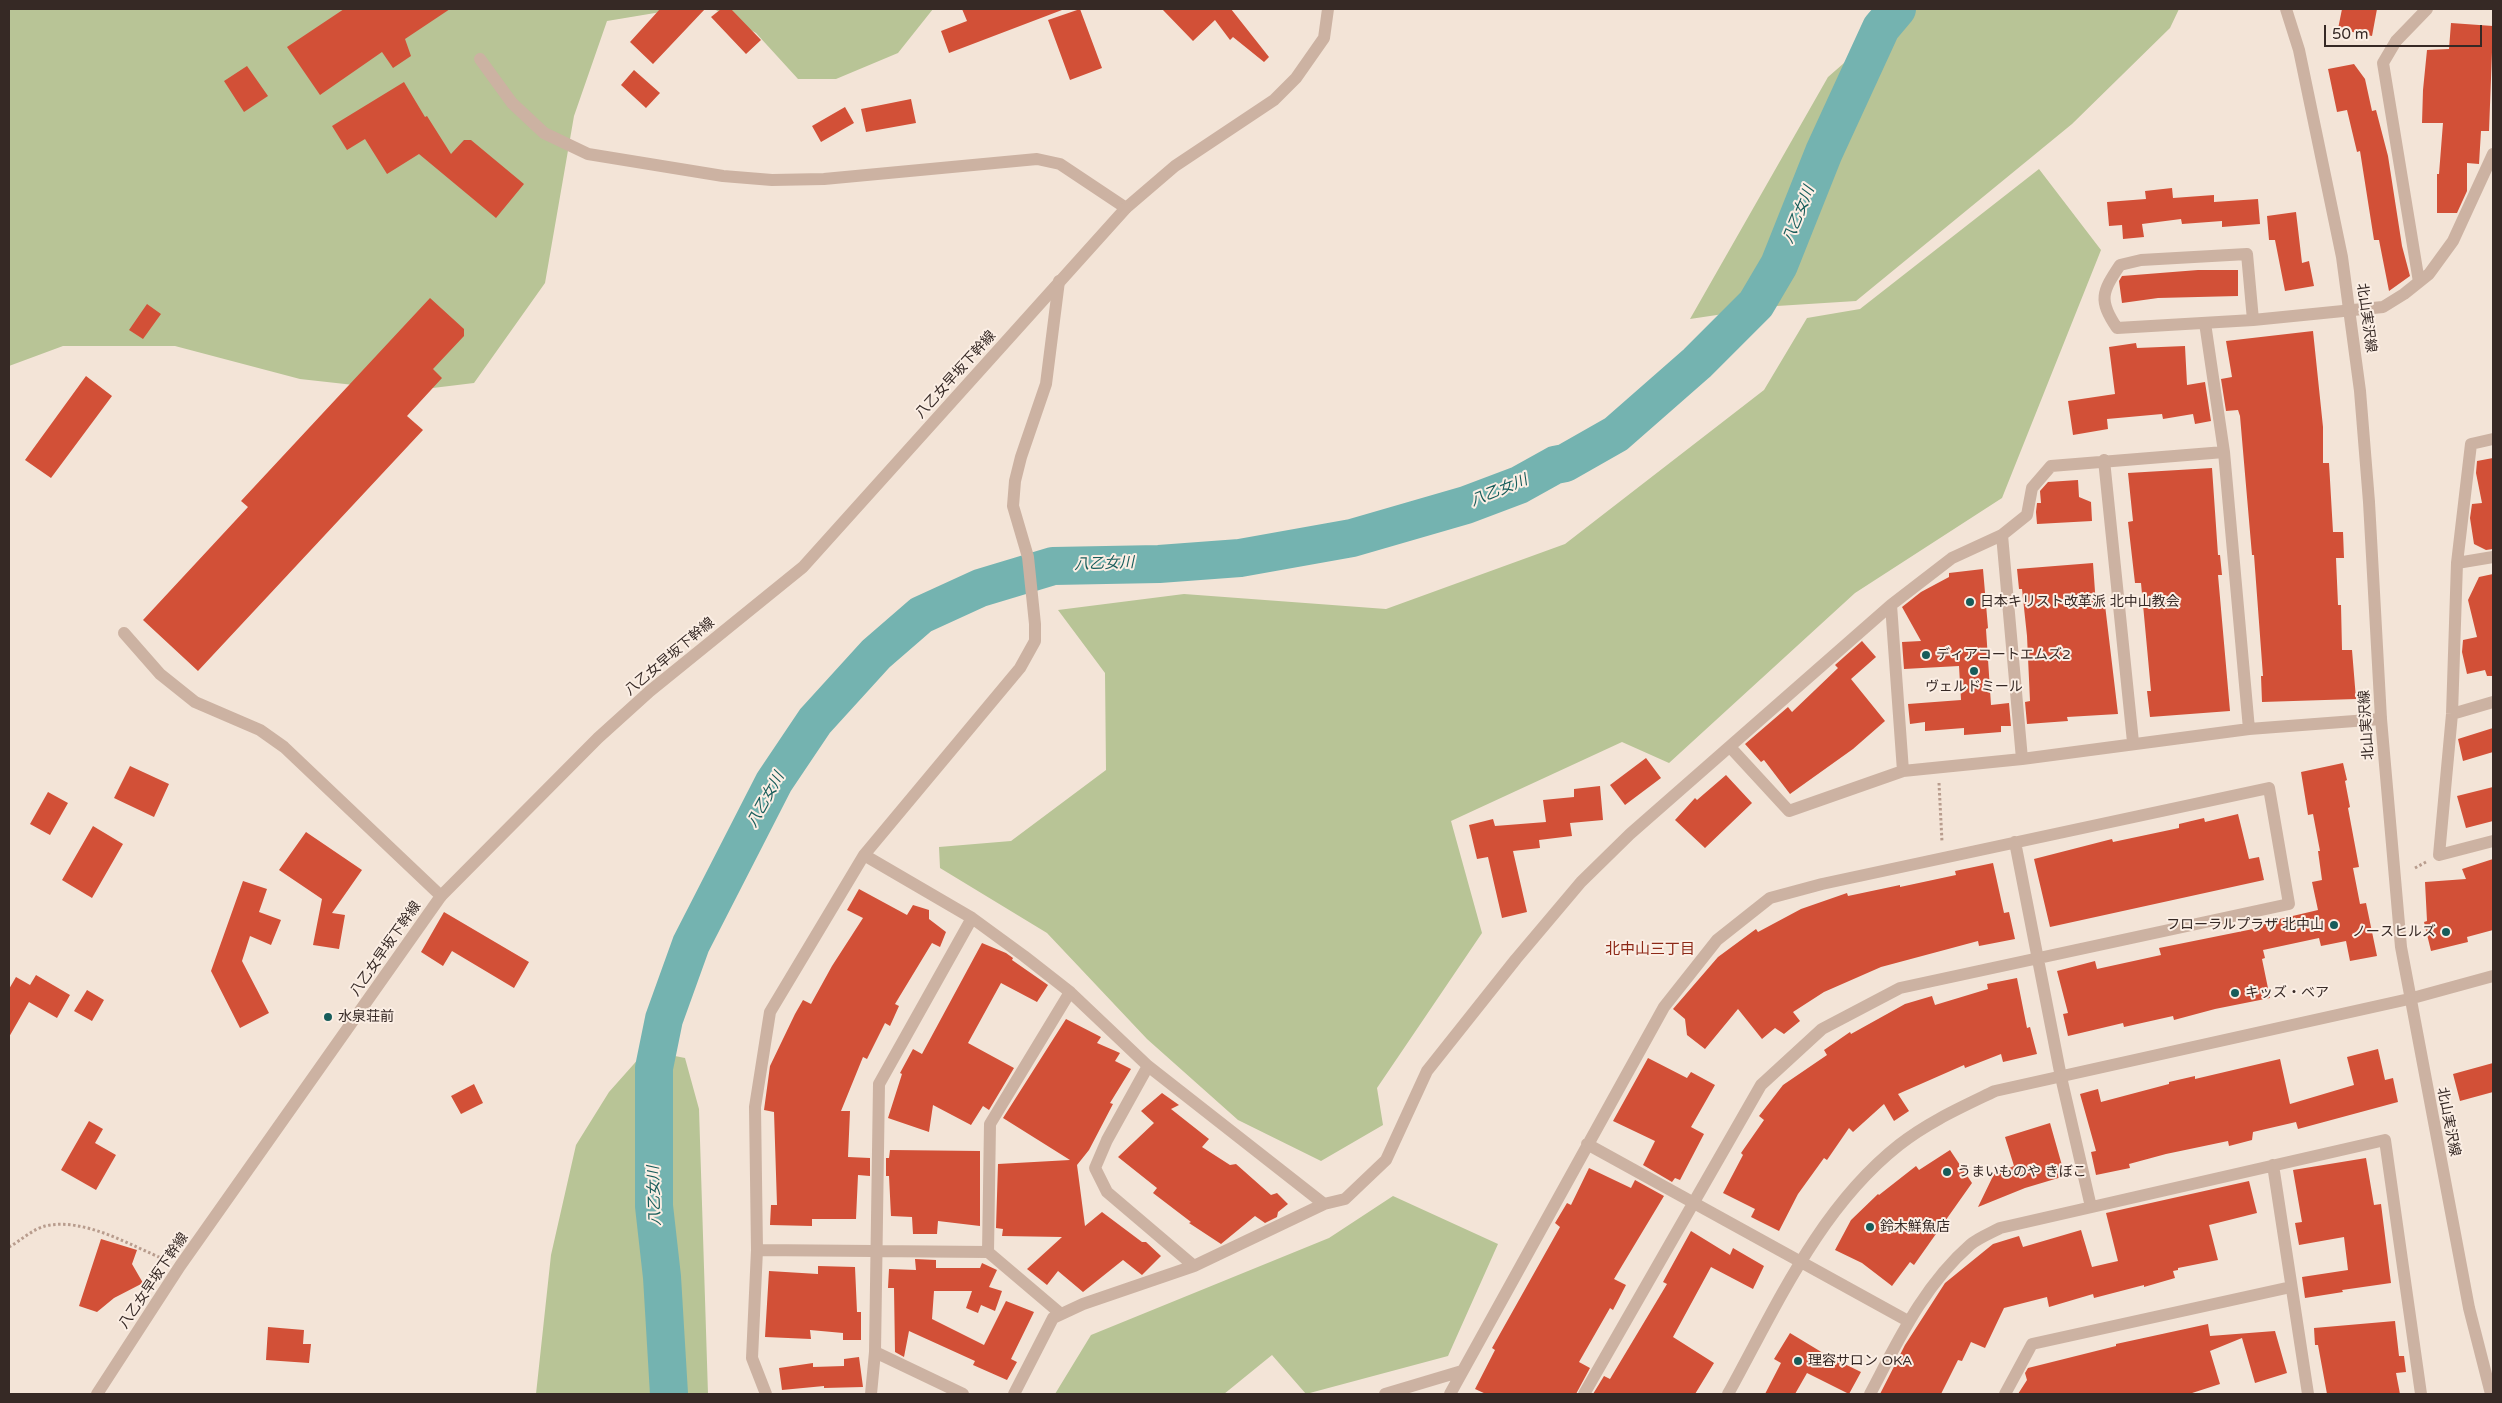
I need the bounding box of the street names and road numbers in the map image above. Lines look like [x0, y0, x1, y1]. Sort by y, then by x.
street label: 北山実沢線 [2353, 282, 2379, 354]
street label: 八乙女早坂下幹線 [912, 328, 1000, 422]
street label: 八乙女早坂下幹線 [622, 615, 718, 699]
street label: 北山実沢線 [2356, 689, 2378, 761]
street label: 八乙女早坂下幹線 [347, 898, 425, 1000]
street label: 北山実沢線 [2433, 1086, 2463, 1158]
street label: 八乙女早坂下幹線 [116, 1230, 192, 1332]

